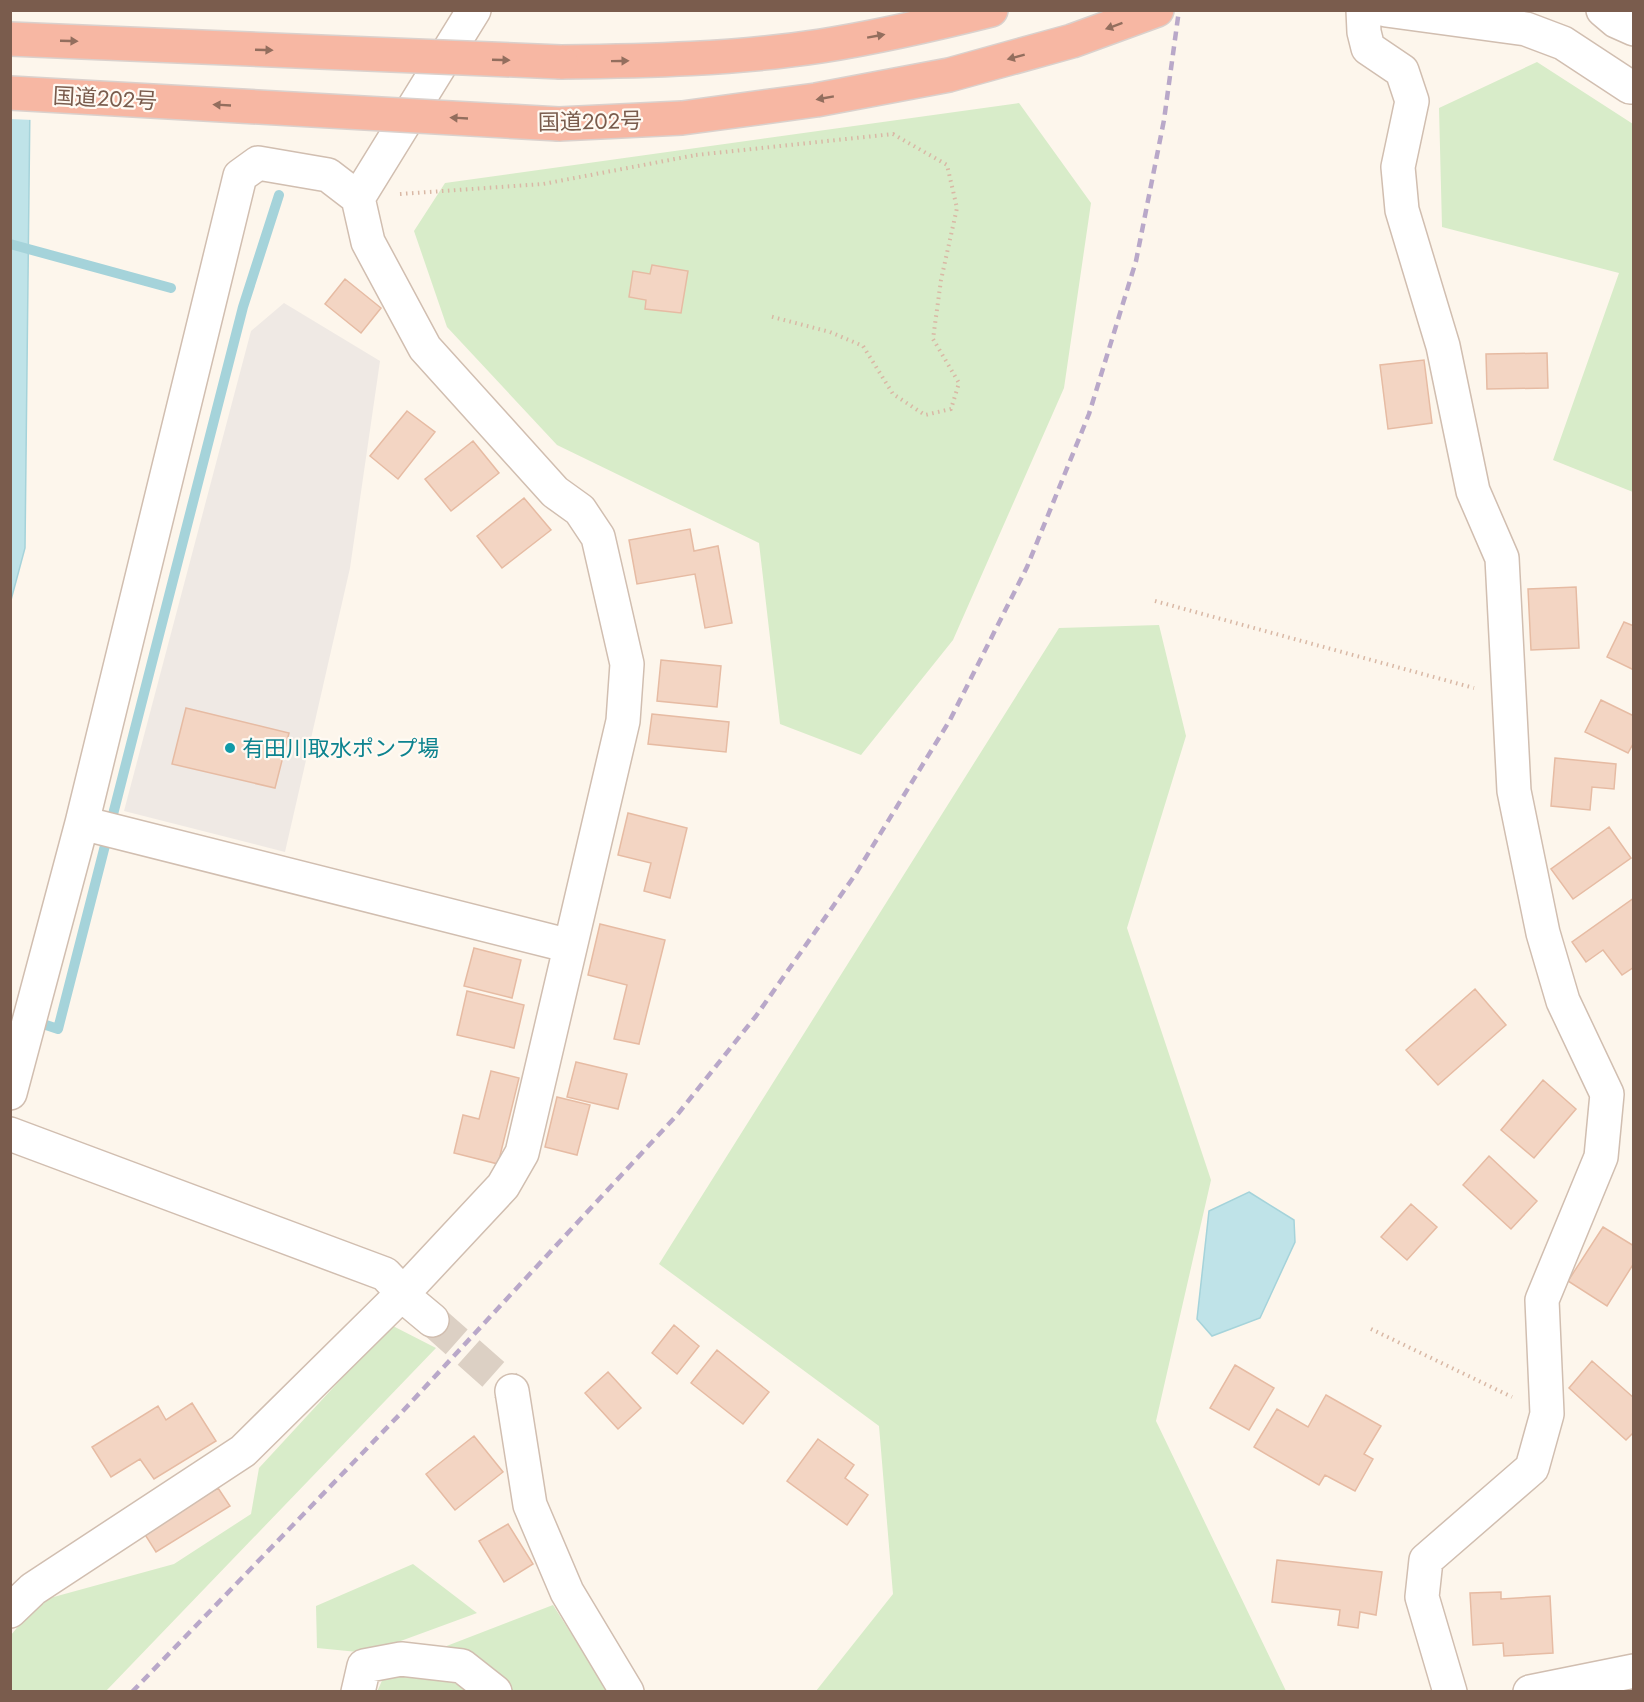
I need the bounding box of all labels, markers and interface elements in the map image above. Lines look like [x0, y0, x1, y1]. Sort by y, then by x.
one-way arrow [1105, 21, 1123, 31]
one-way arrow [867, 31, 886, 40]
one-way arrow [59, 37, 78, 46]
one-way arrow [254, 45, 273, 54]
one-way arrow [1007, 53, 1025, 62]
one-way arrow [491, 55, 510, 64]
one-way arrow [610, 56, 629, 66]
street label: 国道202号 [52, 79, 158, 117]
one-way arrow [816, 94, 835, 103]
one-way arrow [213, 100, 232, 109]
street label: 国道202号 [538, 104, 642, 138]
one-way arrow [449, 114, 468, 123]
place label: 有田川取水ポンプ場 [242, 732, 439, 764]
marker: 有田川取水ポンプ場 [223, 741, 237, 755]

